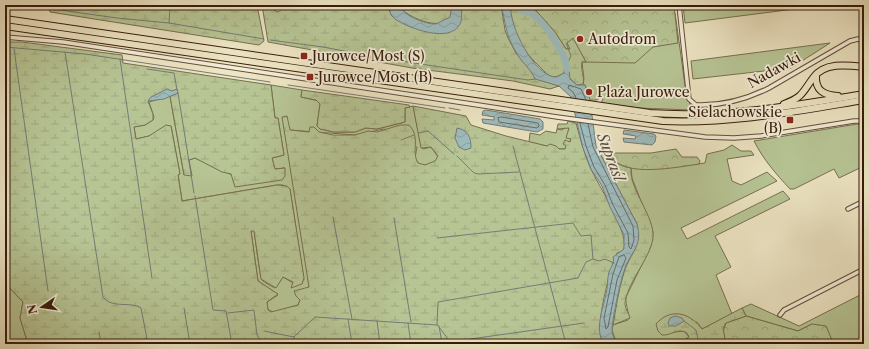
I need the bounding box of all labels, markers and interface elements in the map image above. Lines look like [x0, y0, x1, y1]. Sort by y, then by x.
place label: Autodrom [587, 30, 656, 48]
marker: Autodrom [575, 34, 585, 44]
place label: Jurowce/Most (S) [310, 47, 425, 65]
street label: Nadawki [744, 48, 804, 92]
marker: Jurowce/Most (S) [299, 51, 309, 61]
place label: Jurowce/Most (B) [316, 68, 432, 86]
marker: Jurowce/Most (B) [305, 72, 315, 82]
place label: Plaża Jurowce [597, 83, 690, 101]
marker: Plaża Jurowce [584, 87, 594, 97]
place label: Sielachowskie (B) [688, 103, 782, 137]
marker: Sielachowskie (B) [785, 115, 795, 125]
water label: Supraśl [593, 129, 630, 186]
north arrow [22, 287, 62, 327]
text: N [24, 303, 40, 315]

